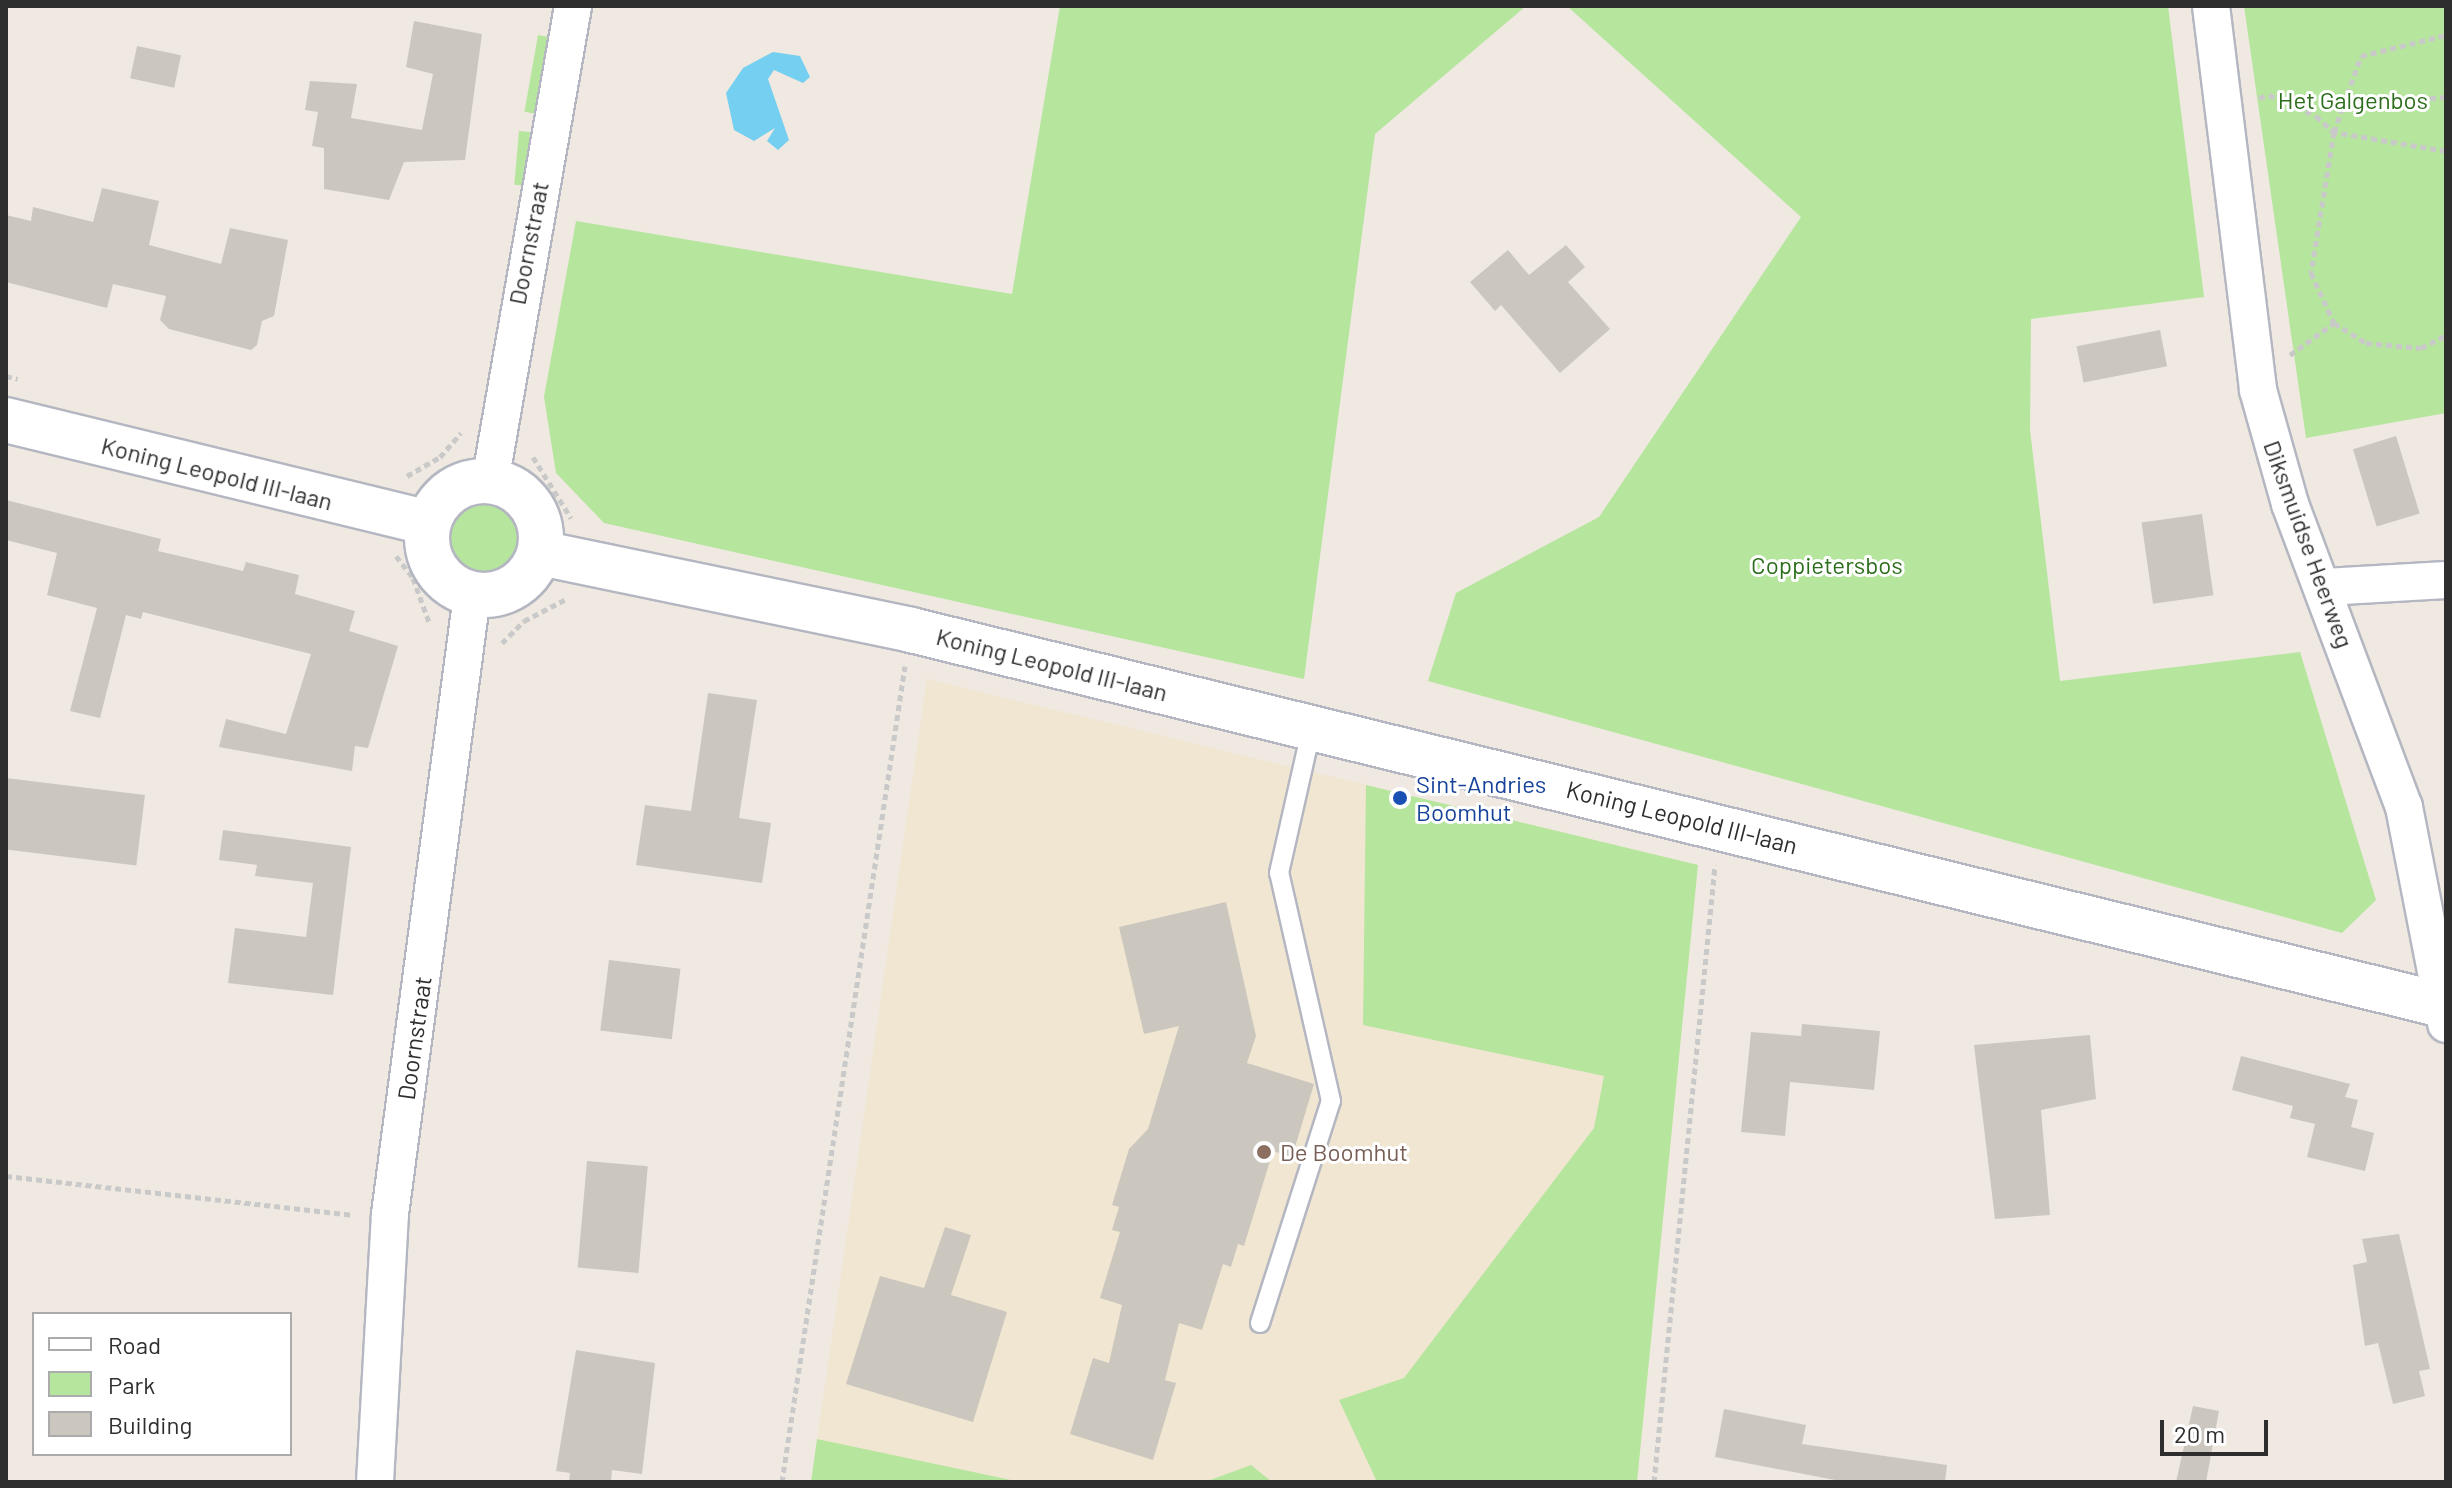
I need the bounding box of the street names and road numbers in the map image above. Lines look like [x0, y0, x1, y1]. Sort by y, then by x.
street label: Doornstraat [502, 179, 554, 307]
street label: Koning Leopold III-laan [98, 430, 336, 516]
street label: Diksmuidse Heerweg [2258, 436, 2360, 652]
street label: Koning Leopold III-laan [933, 621, 1171, 707]
street label: Koning Leopold III-laan [1563, 774, 1801, 860]
street label: Doornstraat [391, 974, 437, 1102]

